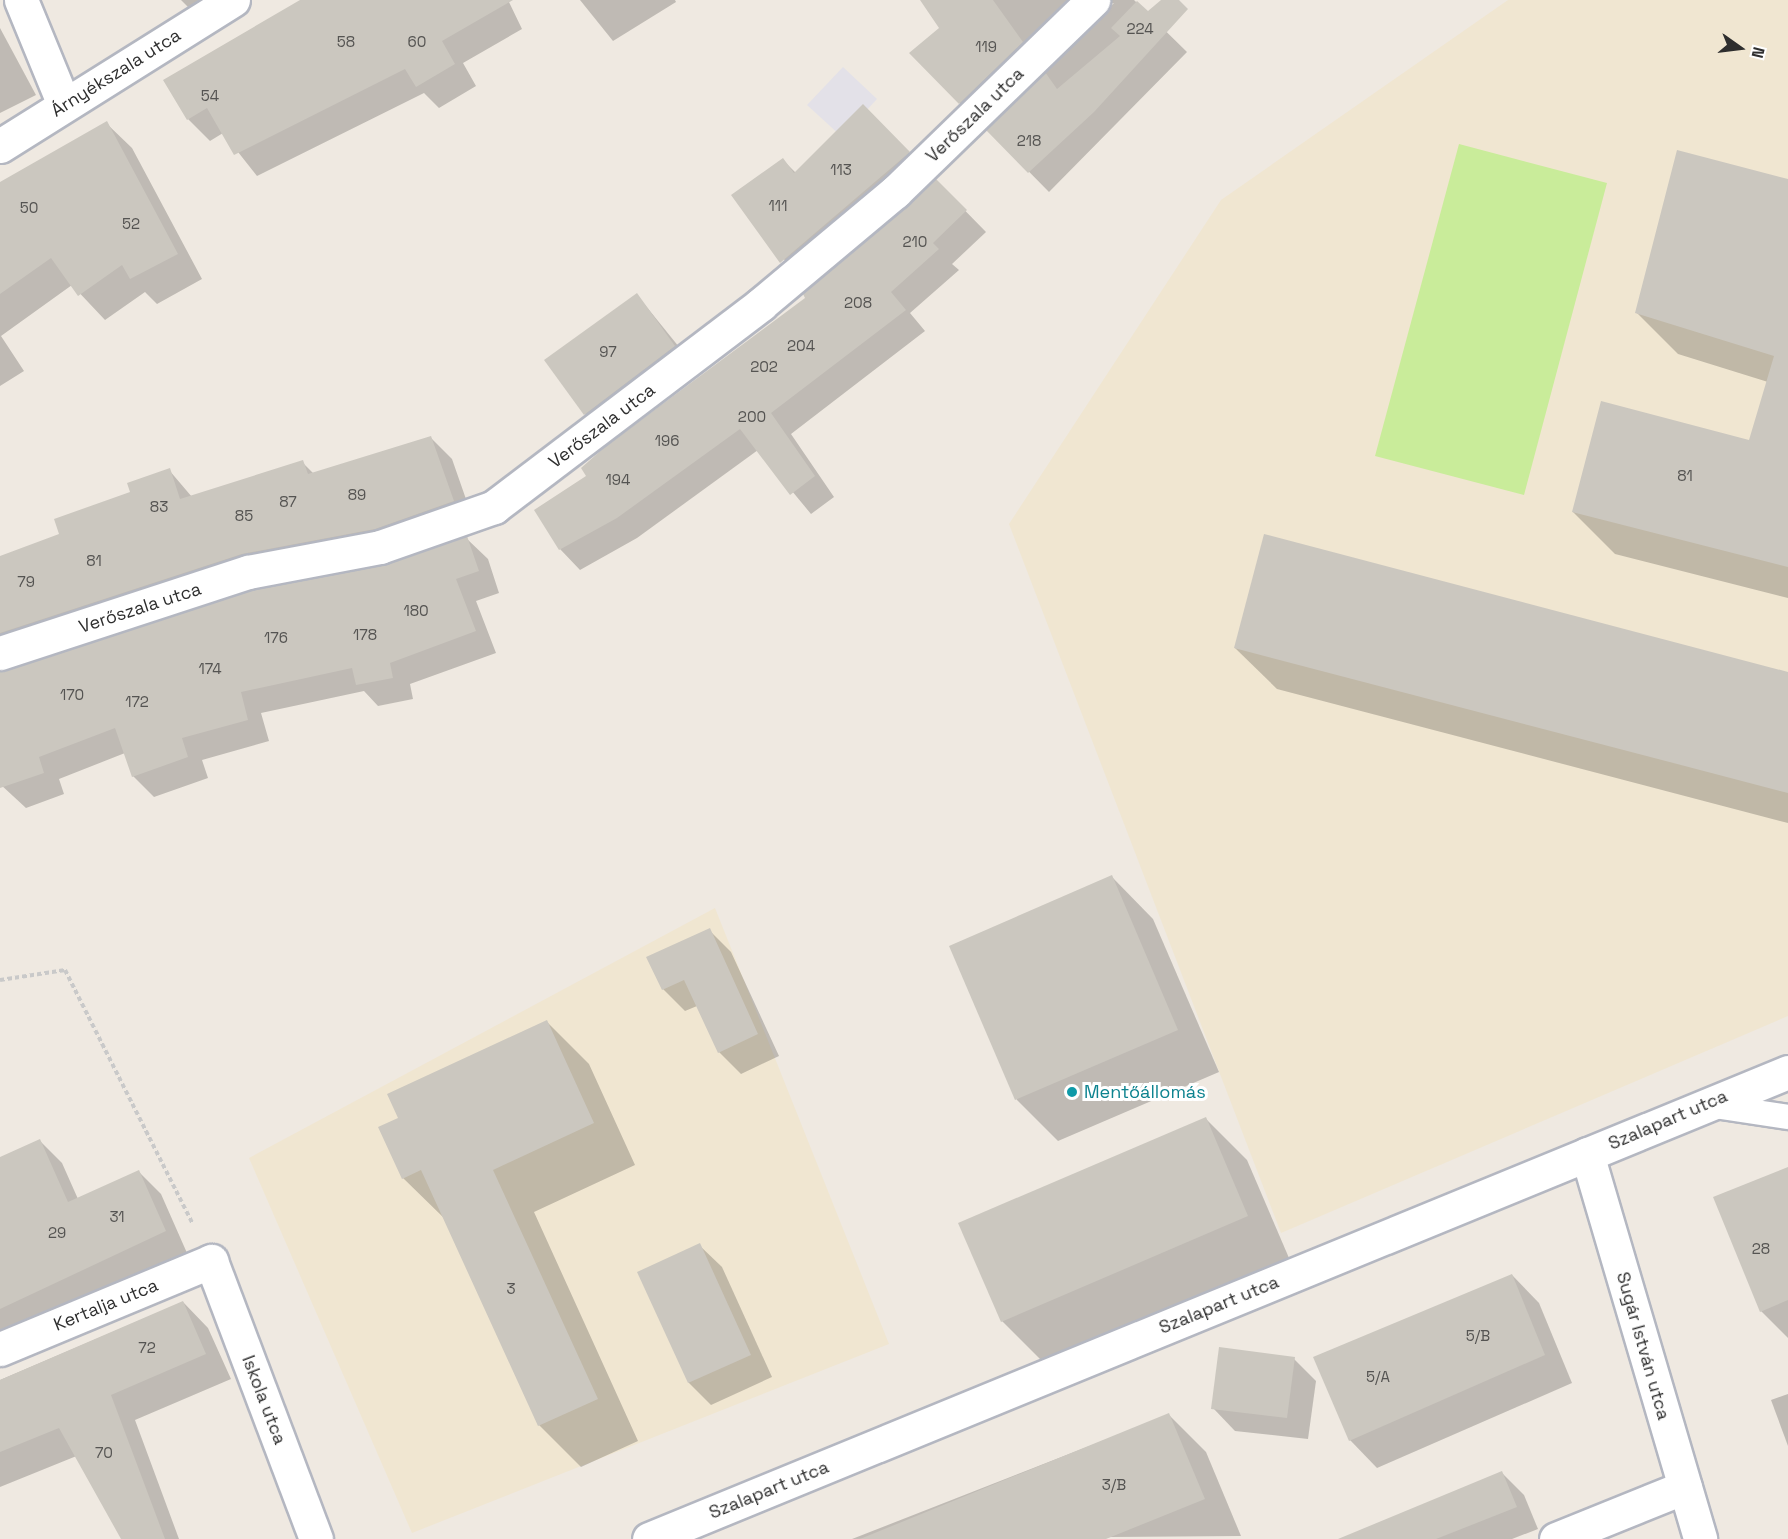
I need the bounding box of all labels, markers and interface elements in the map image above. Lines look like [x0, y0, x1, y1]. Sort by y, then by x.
north arrow [1710, 18, 1770, 78]
house number: 224 [1126, 20, 1154, 38]
street label: Árnyékszala utca [47, 24, 185, 122]
house number: 58 [337, 33, 355, 51]
house number: 60 [408, 33, 426, 51]
house number: 119 [975, 38, 997, 56]
text: N [1746, 45, 1769, 60]
street label: Verőszala utca [922, 63, 1028, 167]
house number: 54 [201, 87, 219, 105]
house number: 218 [1017, 132, 1041, 150]
house number: 113 [830, 161, 852, 179]
house number: 111 [769, 197, 787, 215]
house number: 50 [20, 199, 38, 217]
house number: 52 [122, 215, 140, 233]
house number: 210 [903, 233, 927, 251]
house number: 208 [844, 294, 872, 312]
house number: 204 [787, 337, 815, 355]
house number: 97 [599, 343, 617, 361]
house number: 202 [750, 358, 778, 376]
street label: Verőszala utca [545, 379, 659, 473]
house number: 200 [738, 408, 766, 426]
house number: 196 [655, 432, 679, 450]
house number: 81 [1677, 467, 1693, 485]
house number: 194 [606, 471, 630, 489]
house number: 89 [348, 486, 366, 504]
house number: 87 [279, 493, 297, 511]
house number: 83 [150, 498, 168, 516]
house number: 85 [235, 507, 253, 525]
house number: 81 [86, 552, 102, 570]
house number: 79 [17, 573, 35, 591]
street label: Verőszala utca [76, 578, 204, 638]
house number: 180 [403, 602, 429, 620]
house number: 178 [353, 626, 377, 644]
house number: 176 [264, 629, 288, 647]
house number: 174 [198, 660, 222, 678]
house number: 170 [60, 686, 84, 704]
house number: 172 [125, 693, 149, 711]
place label: Mentőállomás [1084, 1081, 1206, 1103]
marker: Mentőállomás [1065, 1085, 1079, 1099]
street label: Szalapart utca [1605, 1085, 1731, 1155]
house number: 31 [109, 1208, 125, 1226]
house number: 29 [48, 1224, 66, 1242]
house number: 28 [1752, 1240, 1770, 1258]
street label: Sugár István utca [1612, 1270, 1674, 1422]
street label: Szalapart utca [1156, 1271, 1282, 1339]
street label: Kertalja utca [51, 1274, 161, 1336]
house number: 3 [506, 1280, 516, 1298]
house number: 5/B [1466, 1327, 1490, 1345]
house number: 72 [138, 1339, 156, 1357]
street label: Iskola utca [237, 1352, 291, 1448]
house number: 5/A [1366, 1368, 1390, 1386]
house number: 70 [95, 1444, 113, 1462]
street label: Szalapart utca [706, 1456, 832, 1524]
house number: 3/B [1102, 1476, 1126, 1494]

